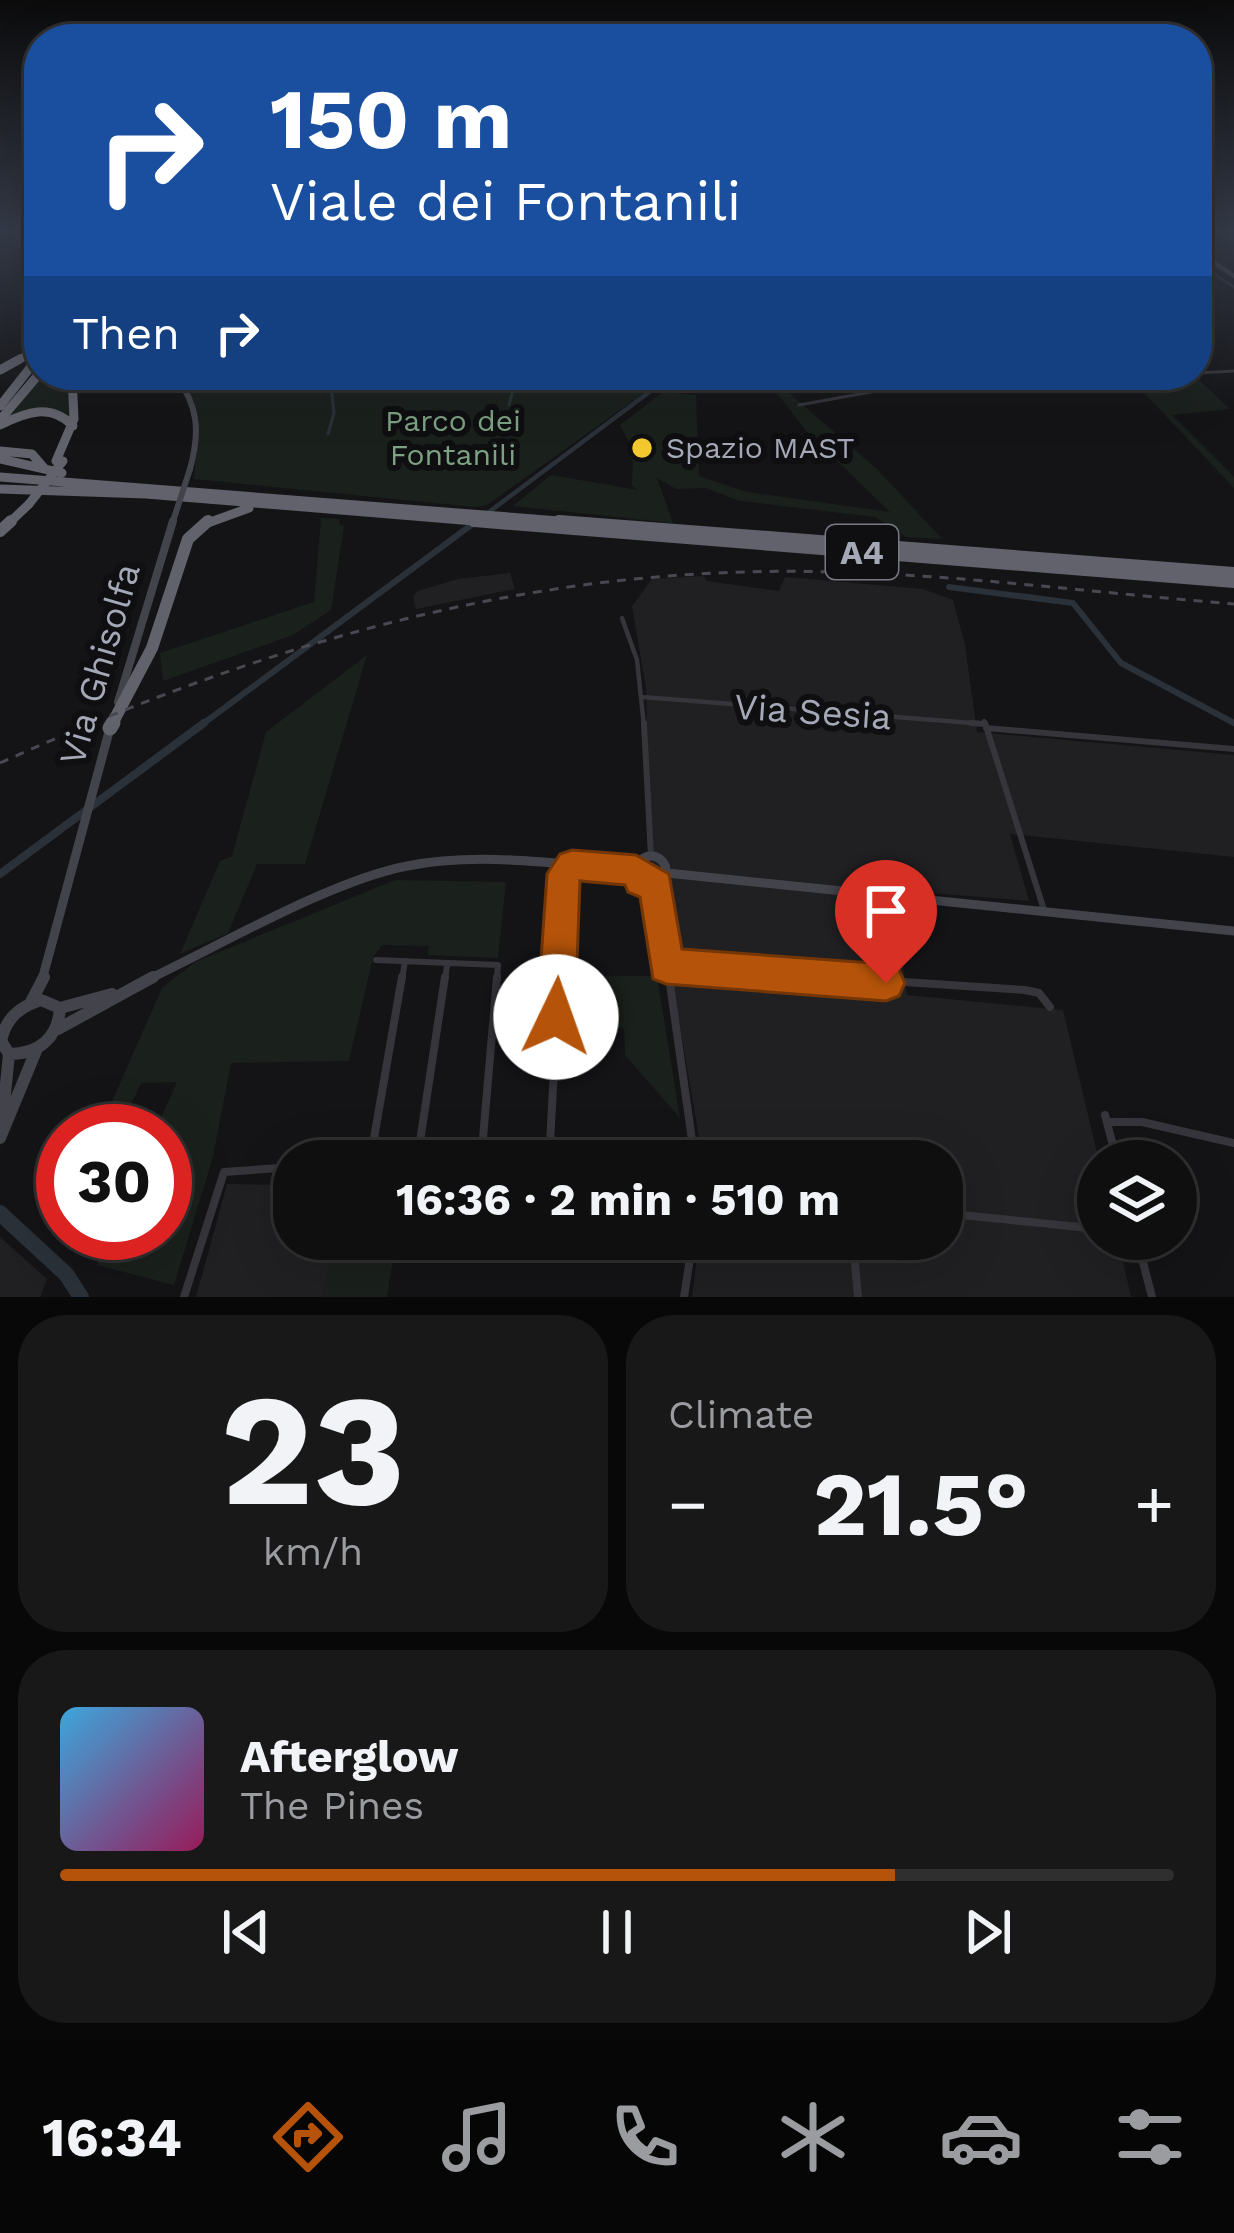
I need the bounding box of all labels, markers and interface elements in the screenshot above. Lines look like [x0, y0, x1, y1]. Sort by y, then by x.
text: 150 m [270, 70, 512, 168]
icon: right [72, 72, 228, 228]
text: Viale dei Fontanili [270, 170, 741, 233]
icon: right [204, 300, 270, 366]
text: Then [72, 307, 180, 360]
park label: Parco dei Fontanili [385, 403, 521, 472]
place label: Spazio MAST [666, 430, 855, 465]
marker: Spazio MAST [629, 435, 655, 461]
road number: A4 [826, 525, 898, 579]
street label: Via Ghisolfa [51, 559, 149, 770]
street label: Via Sesia [733, 686, 893, 738]
pin [835, 860, 937, 983]
icon: arrive [853, 878, 919, 944]
position arrow [493, 954, 619, 1080]
speed limit sign: 30 [36, 1104, 192, 1260]
map controls [1077, 1140, 1197, 1260]
button: layers [1077, 1140, 1197, 1260]
text: 16:36 · 2 min · 510 m [396, 1173, 840, 1226]
text: 23 [220, 1359, 406, 1542]
text: Climate [668, 1392, 814, 1437]
text: 21.5° [813, 1451, 1029, 1557]
text: − [668, 1466, 708, 1543]
text: + [1134, 1466, 1174, 1543]
text: km/h [263, 1529, 363, 1574]
text: Afterglow [240, 1730, 459, 1783]
text: The Pines [240, 1783, 424, 1828]
icon: previous [213, 1899, 279, 1965]
icon: pause [584, 1899, 650, 1965]
icon: next [955, 1899, 1021, 1965]
icon: directions [266, 2095, 350, 2179]
icon: music [435, 2095, 519, 2179]
icon: phone [603, 2095, 687, 2179]
icon: climate [771, 2095, 855, 2179]
icon: car [939, 2095, 1023, 2179]
icon: filters [1108, 2095, 1192, 2179]
text: 16:34 [42, 2106, 182, 2169]

